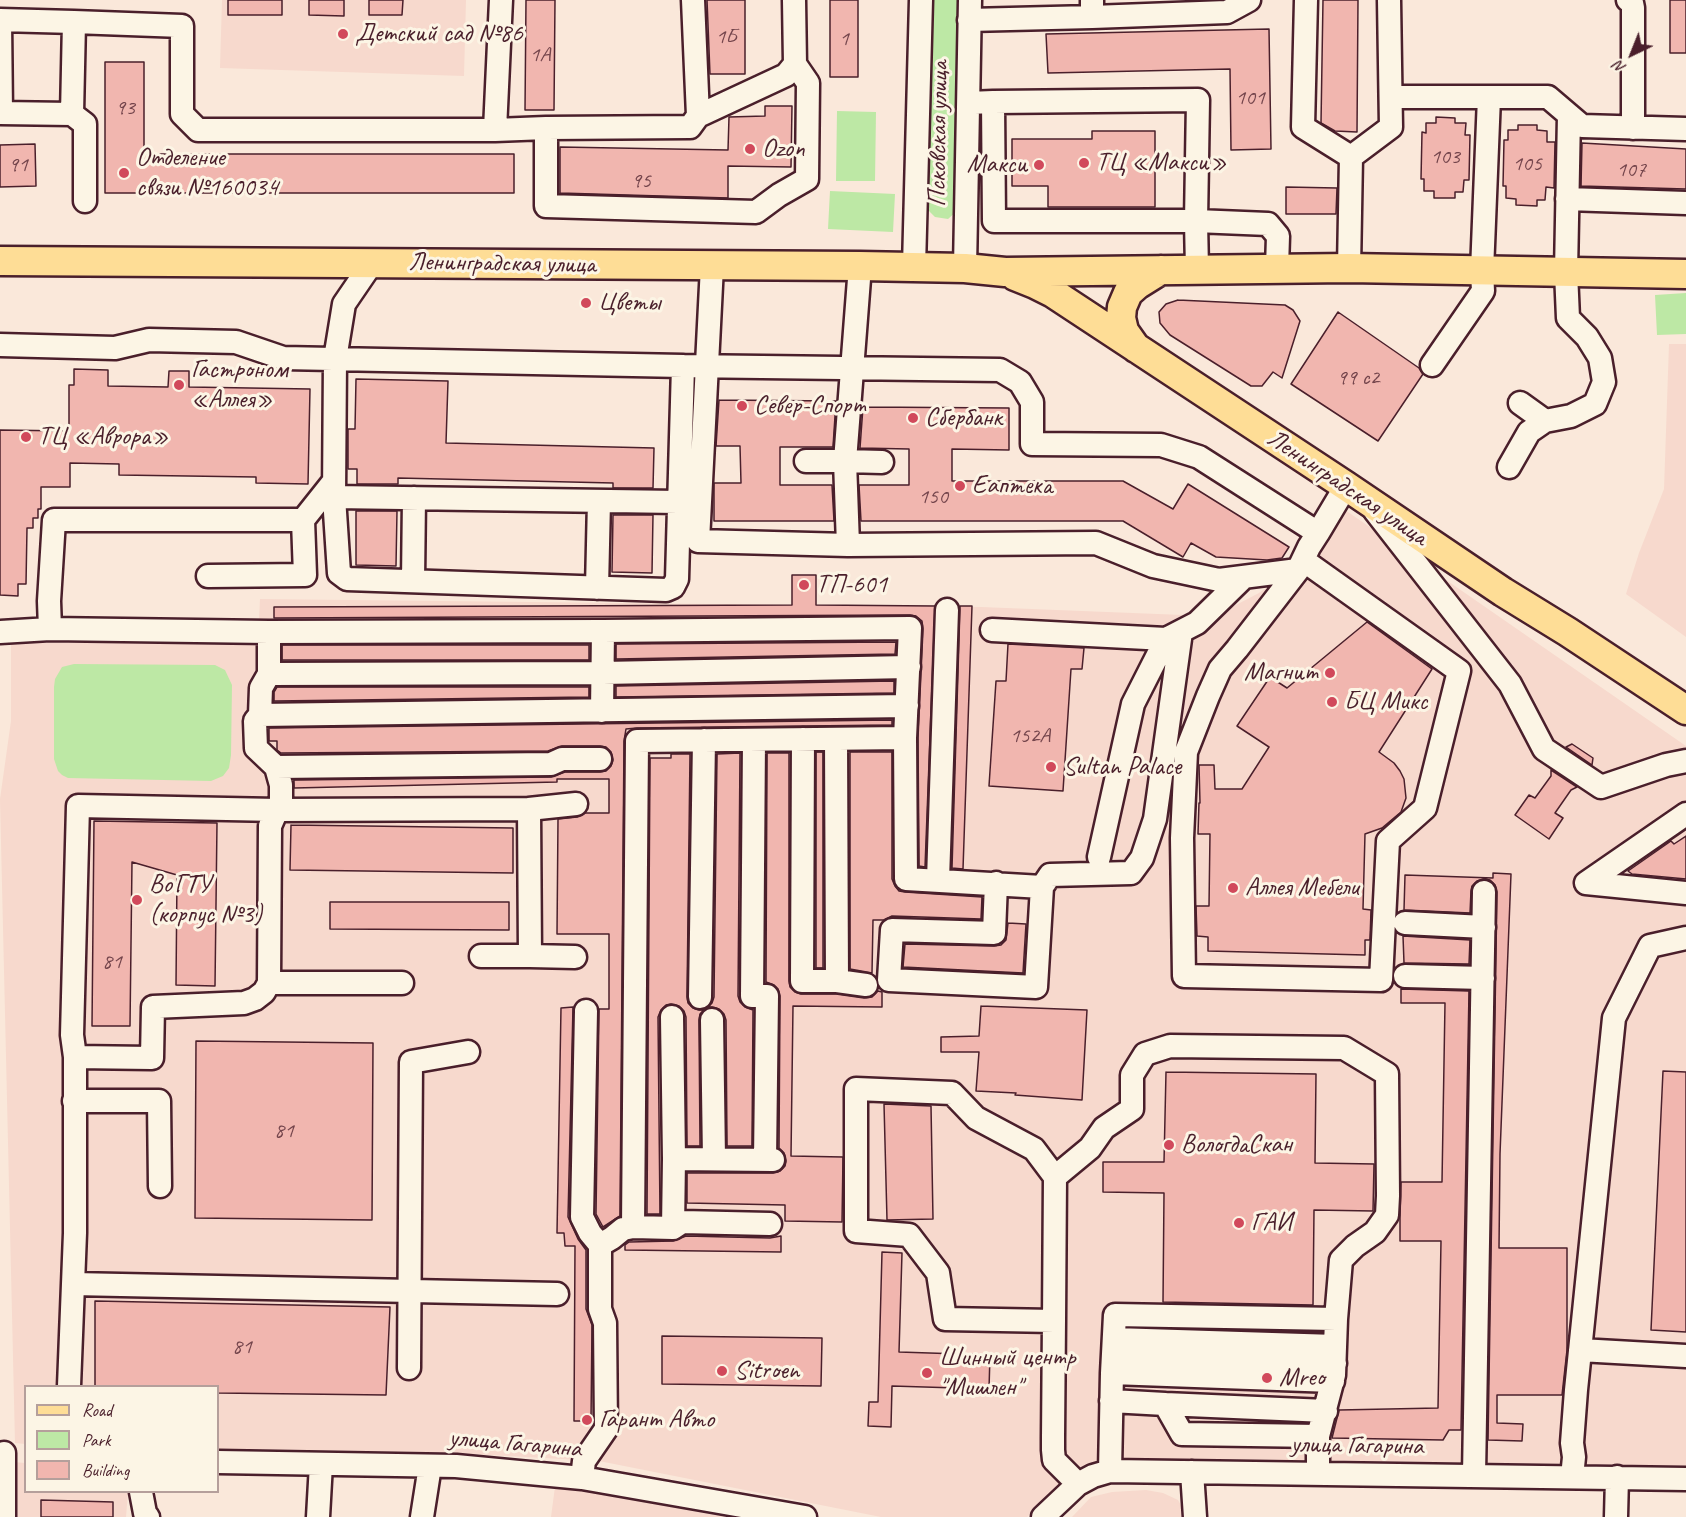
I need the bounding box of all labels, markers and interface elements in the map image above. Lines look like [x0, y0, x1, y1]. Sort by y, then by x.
place label: Детский сад №86 [355, 18, 523, 50]
house number: 1Б [715, 24, 737, 50]
north arrow [1602, 24, 1662, 84]
house number: 1 [839, 26, 849, 52]
marker: Детский сад №86 [336, 27, 350, 41]
house number: 1А [530, 42, 550, 68]
text: N [1609, 56, 1630, 78]
street label: Псковская улица [922, 61, 956, 207]
house number: 101 [1235, 85, 1265, 111]
house number: 93 [115, 95, 135, 121]
place label: Ozon [762, 133, 805, 165]
place label: Отделение связи №160034 [136, 142, 278, 204]
marker: Ozon [743, 142, 757, 156]
house number: 103 [1430, 144, 1460, 170]
place label: ТЦ «Макси» [1096, 147, 1227, 179]
place label: Макси [967, 149, 1027, 181]
house number: 105 [1512, 151, 1542, 177]
house number: 91 [8, 152, 28, 178]
marker: ТЦ «Макси» [1077, 156, 1091, 170]
house number: 107 [1616, 157, 1646, 183]
marker: Макси [1032, 158, 1046, 172]
marker: Отделение связи №160034 [117, 166, 131, 180]
house number: 95 [631, 168, 651, 194]
street label: Ленинградская улица [408, 247, 596, 281]
place label: Цветы [598, 287, 661, 319]
marker: Цветы [579, 296, 593, 310]
place label: Гастроном «Аллея» [191, 354, 288, 416]
house number: 99 с2 [1337, 365, 1379, 391]
marker: Гастроном «Аллея» [172, 378, 186, 392]
place label: Север-Спорт [754, 390, 866, 422]
marker: Север-Спорт [735, 399, 749, 413]
place label: Сбербанк [925, 402, 1002, 434]
marker: Сбербанк [906, 411, 920, 425]
place label: ТЦ «Аврора» [38, 421, 169, 453]
street label: Ленинградская улица [1261, 423, 1433, 553]
marker: ТЦ «Аврора» [19, 430, 33, 444]
place label: Еаптека [972, 470, 1052, 502]
marker: Еаптека [953, 479, 967, 493]
house number: 150 [918, 484, 948, 510]
place label: ТП-601 [816, 569, 887, 601]
marker: ТП-601 [797, 578, 811, 592]
place label: Магнит [1244, 657, 1318, 689]
marker: Магнит [1323, 666, 1337, 680]
place label: БЦ Микс [1344, 686, 1427, 718]
marker: БЦ Микс [1325, 695, 1339, 709]
house number: 152А [1010, 723, 1050, 749]
place label: Sultan Palace [1063, 751, 1181, 783]
marker: Sultan Palace [1044, 760, 1058, 774]
place label: ВоГТУ (корпус №3) [149, 869, 262, 930]
place label: Аллея Мебели [1245, 872, 1358, 904]
marker: Аллея Мебели [1226, 881, 1240, 895]
marker: ВоГТУ (корпус №3) [130, 893, 144, 907]
house number: 81 [102, 949, 122, 975]
house number: 81 [274, 1118, 294, 1144]
place label: ВологдаСкан [1181, 1129, 1292, 1161]
marker: ВологдаСкан [1162, 1138, 1176, 1152]
place label: ГАИ [1251, 1207, 1291, 1239]
marker: ГАИ [1232, 1216, 1246, 1230]
house number: 81 [232, 1334, 252, 1360]
place label: Шинный центр "Мишлен" [939, 1342, 1076, 1404]
place label: Sitroen [734, 1355, 799, 1387]
place label: Mreo [1279, 1362, 1325, 1394]
marker: Sitroen [715, 1364, 729, 1378]
marker: Шинный центр "Мишлен" [920, 1366, 934, 1380]
marker: Mreo [1260, 1371, 1274, 1385]
legend [24, 1385, 219, 1493]
text: Road [82, 1399, 112, 1421]
place label: Гарант Авто [599, 1404, 714, 1436]
marker: Гарант Авто [580, 1413, 594, 1427]
street label: улица Гагарина [448, 1423, 582, 1465]
text: Park [82, 1429, 111, 1451]
street label: улица Гагарина [1290, 1429, 1424, 1463]
text: Building [82, 1459, 129, 1481]

